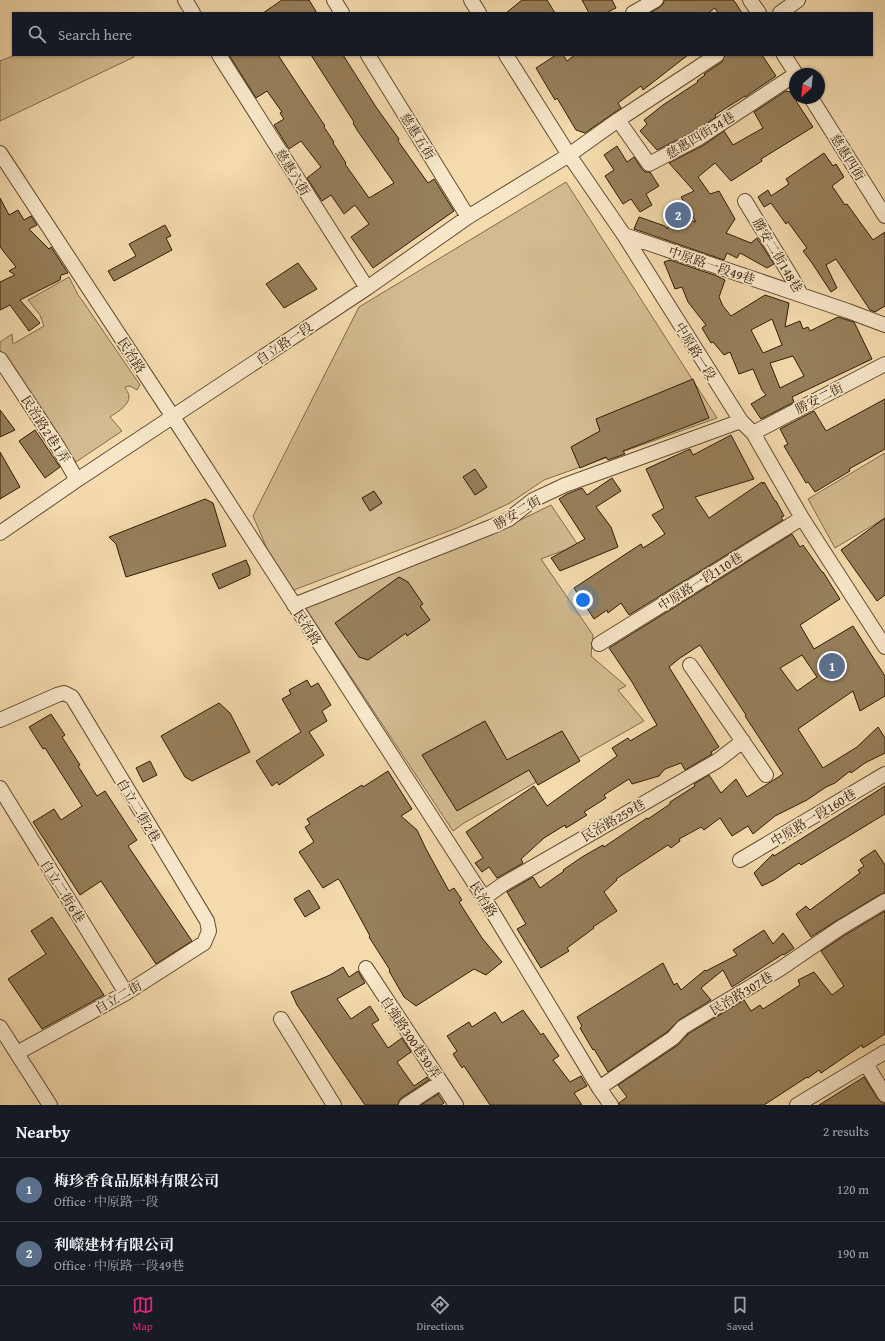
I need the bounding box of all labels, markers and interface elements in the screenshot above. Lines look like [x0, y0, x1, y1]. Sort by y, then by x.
search box [12, 12, 873, 56]
icon: search [26, 23, 48, 45]
text: Search here [58, 24, 132, 45]
north arrow [789, 68, 825, 104]
street label: 慈惠四街34巷 [662, 107, 738, 164]
street label: 慈惠五街 [396, 109, 439, 163]
street label: 慈惠四街 [826, 130, 869, 184]
street label: 慈惠六街 [271, 145, 314, 199]
pin: 2 [665, 200, 691, 230]
street label: 勝安二街148巷 [748, 214, 807, 296]
street label: 中原路一段49巷 [666, 242, 758, 289]
street label: 自立路一段 [252, 317, 317, 369]
street label: 中原路一段 [670, 319, 721, 384]
street label: 民治路 [113, 334, 150, 377]
street label: 勝安二街 [792, 378, 847, 419]
street label: 民治路2巷1弄 [17, 392, 75, 467]
street label: 勝安二街 [490, 491, 544, 534]
street label: 中原路一段110巷 [654, 548, 746, 615]
your location [573, 590, 593, 610]
street label: 民治路 [289, 606, 326, 649]
pin: 1 [819, 651, 845, 681]
street label: 自立二街2巷 [112, 775, 165, 846]
street label: 中原路一段160巷 [767, 784, 860, 850]
street label: 民治路259巷 [578, 795, 649, 846]
street label: 自立二街6巷 [36, 856, 90, 927]
street label: 民治路 [465, 878, 502, 921]
street label: 民治路307巷 [706, 967, 776, 1020]
street label: 自立二街 [91, 976, 146, 1019]
street label: 自強路300巷30弄 [376, 992, 445, 1083]
text: Nearby [16, 1119, 70, 1144]
text: 2 results [823, 1122, 869, 1141]
text: 梅珍香食品原料有限公司 [54, 1170, 219, 1191]
text: 1 [26, 1180, 32, 1199]
text: 120 m [837, 1180, 869, 1199]
text: Office · 中原路一段 [54, 1192, 159, 1211]
text: 利嶸建材有限公司 [54, 1234, 174, 1255]
text: 2 [26, 1244, 32, 1263]
text: 190 m [837, 1244, 869, 1263]
text: Office · 中原路一段49巷 [54, 1256, 184, 1275]
tab: Map [132, 1294, 154, 1334]
tab: Directions [417, 1294, 464, 1334]
tab: Saved [727, 1294, 753, 1334]

